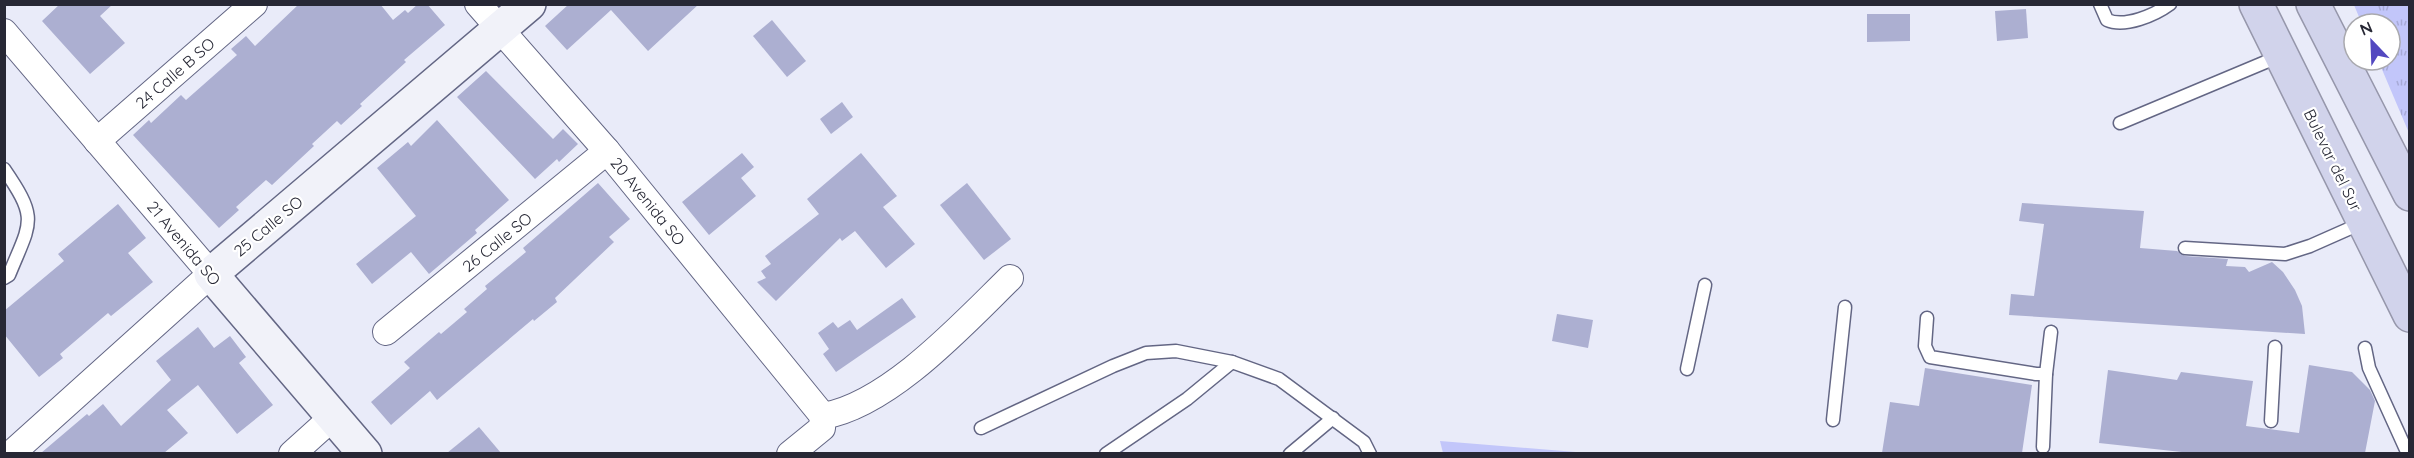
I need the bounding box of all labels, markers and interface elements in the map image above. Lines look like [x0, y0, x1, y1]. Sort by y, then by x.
north arrow [2342, 12, 2402, 72]
text: N [2357, 17, 2375, 40]
street label: 24 Calle B SO [131, 33, 219, 113]
street label: Bulevar del Sur [2300, 105, 2366, 215]
street label: 20 Avenida SO [606, 153, 690, 249]
street label: 25 Calle SO [229, 191, 307, 261]
street label: 21 Avenida SO [143, 197, 225, 289]
street label: 26 Calle SO [458, 208, 536, 276]

